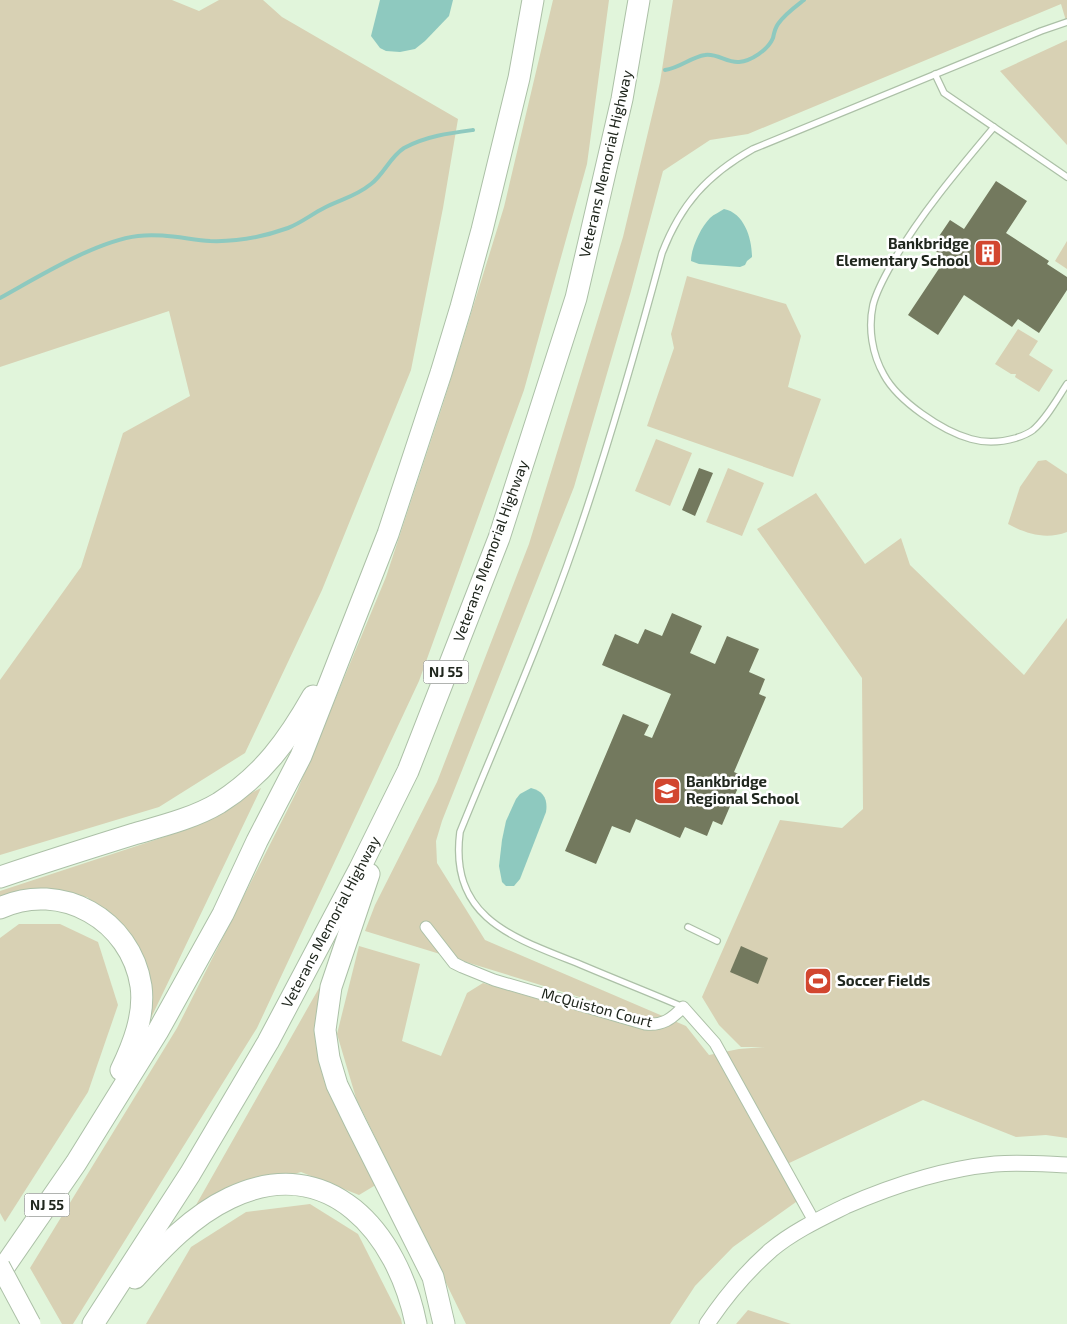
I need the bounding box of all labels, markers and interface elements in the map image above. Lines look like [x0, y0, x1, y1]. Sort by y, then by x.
street label: Veterans Memorial Highway [575, 68, 635, 259]
place label: Bankbridge Elementary School [836, 234, 969, 270]
building icon: Bankbridge Elementary School [973, 238, 1003, 268]
street label: Veterans Memorial Highway [449, 457, 531, 644]
road number: NJ 55 [424, 660, 468, 684]
place label: Bankbridge Regional School [686, 772, 799, 807]
school or university icon: Bankbridge Regional School [652, 776, 682, 806]
street label: Veterans Memorial Highway [277, 833, 383, 1010]
sports icon: Soccer Fields [803, 966, 833, 996]
place label: Soccer Fields [837, 971, 930, 989]
street label: McQuiston Court [540, 984, 655, 1032]
road number: NJ 55 [24, 1194, 70, 1216]

